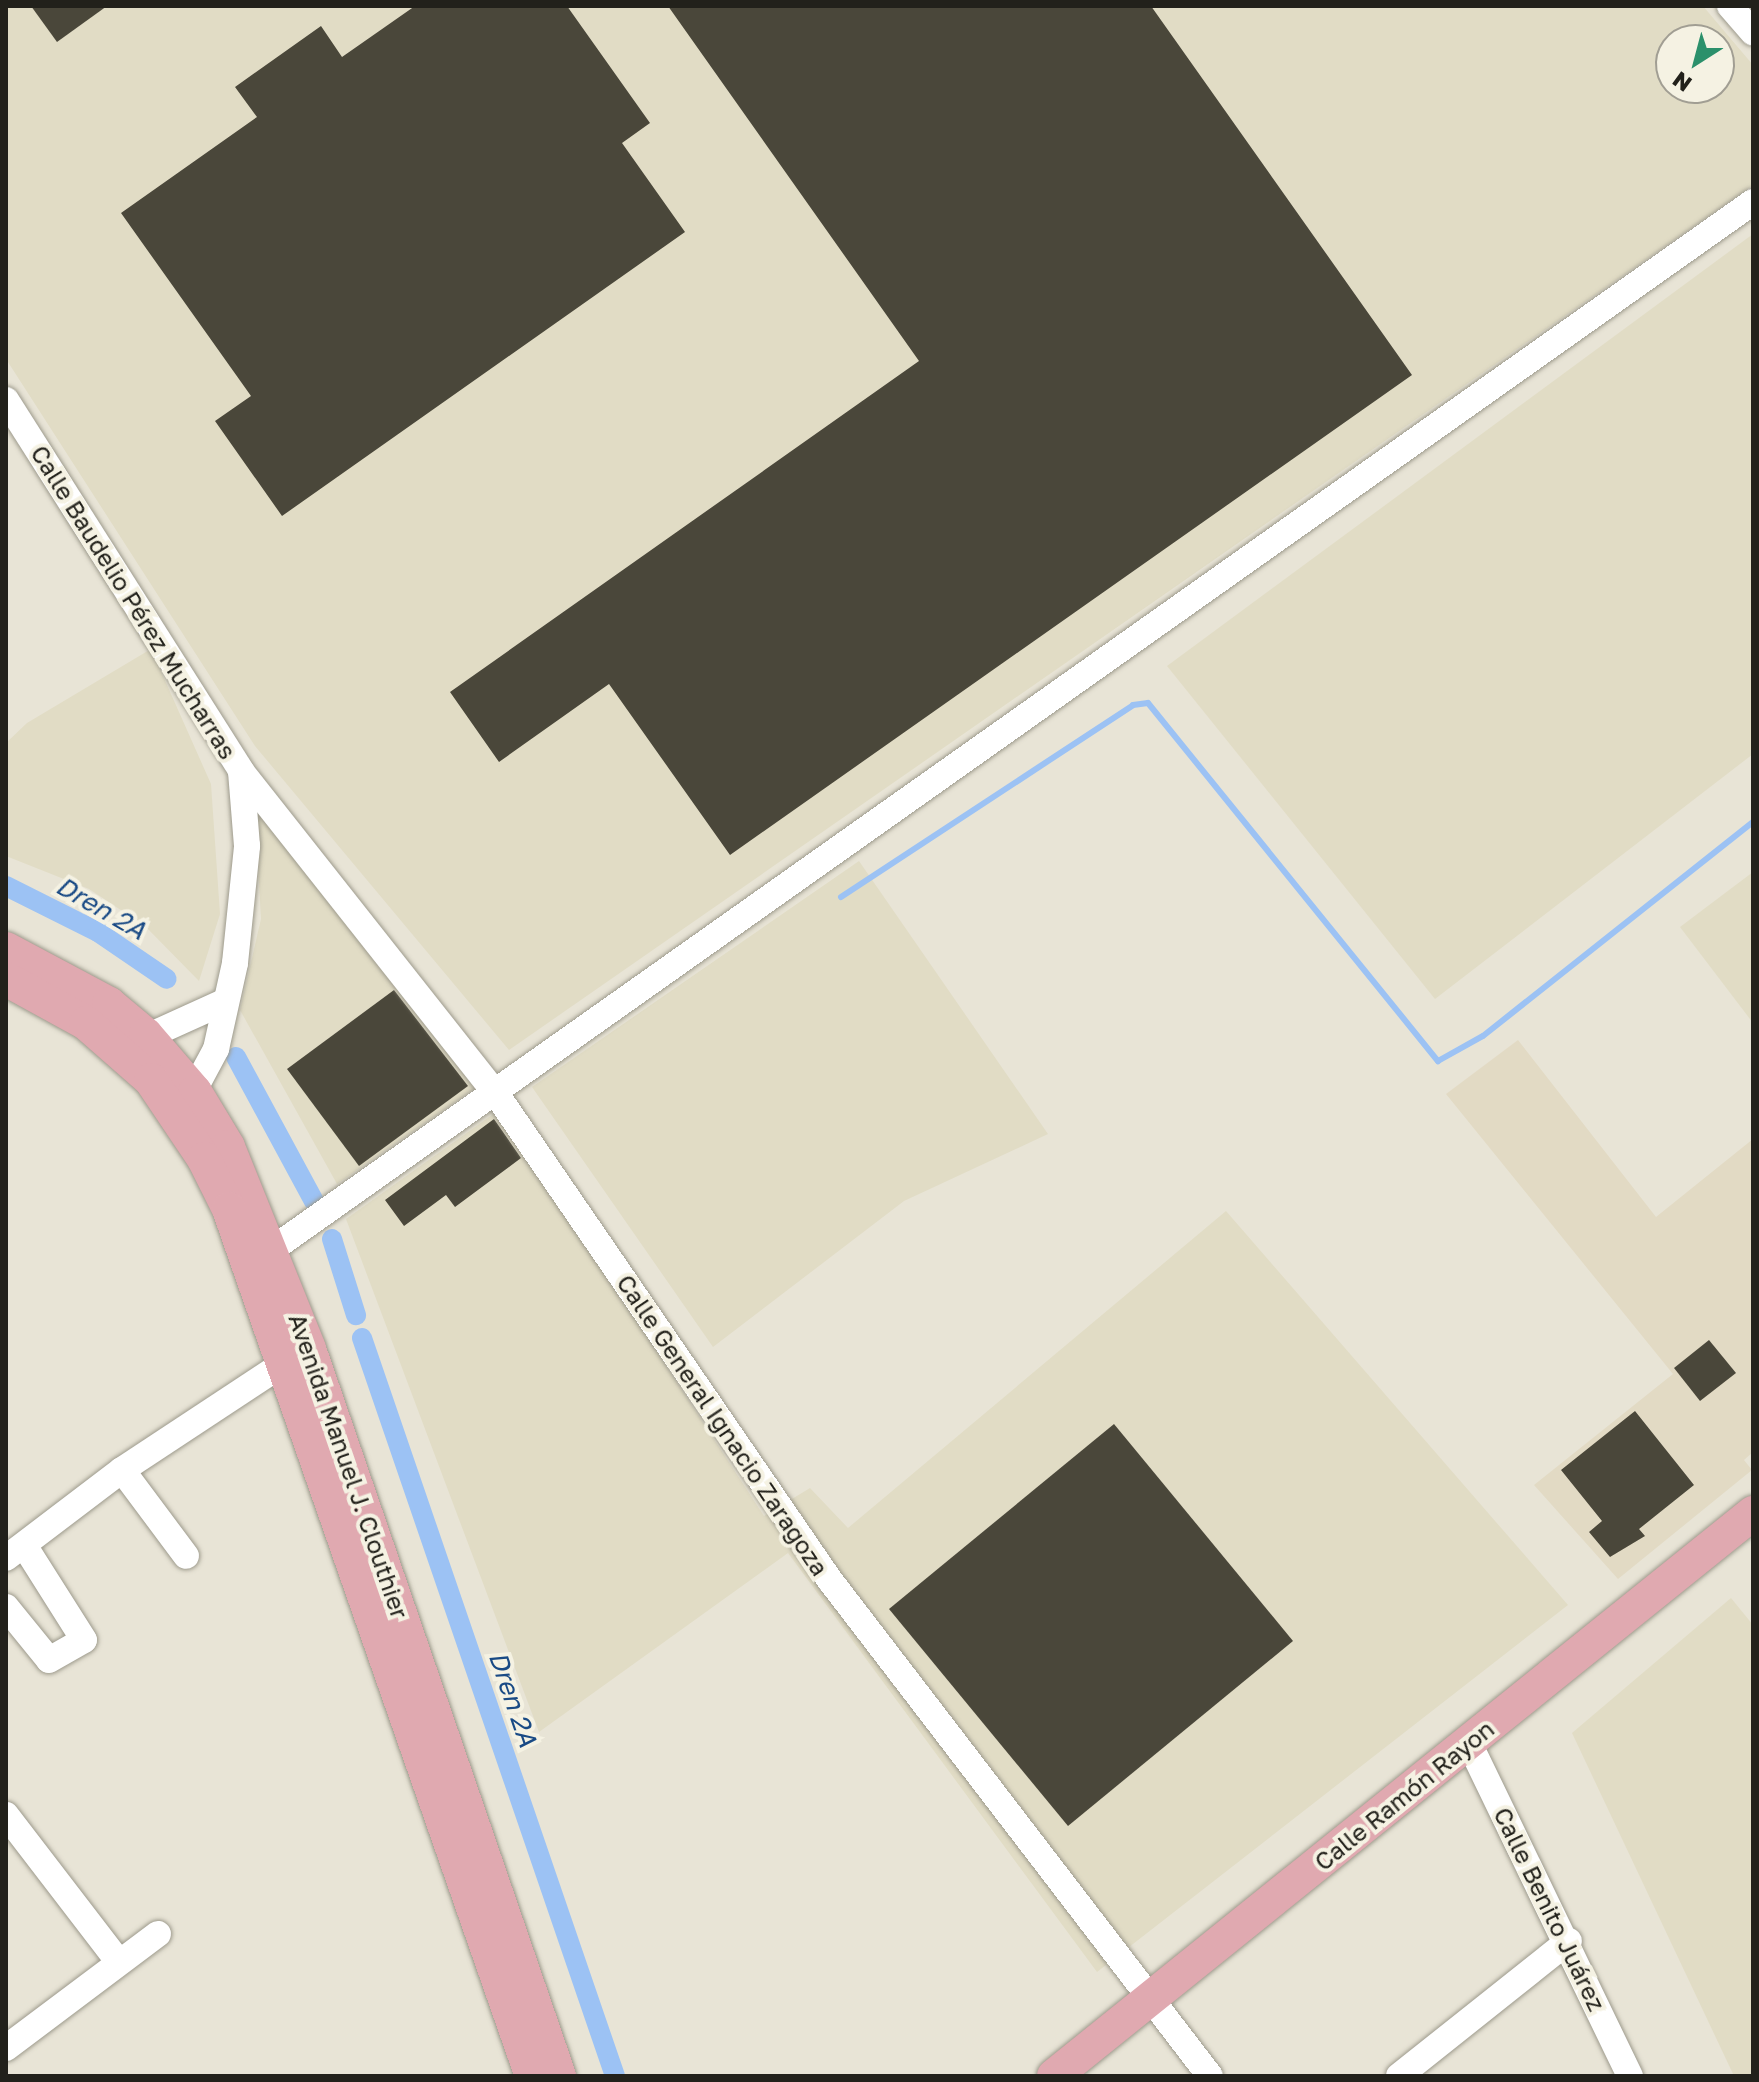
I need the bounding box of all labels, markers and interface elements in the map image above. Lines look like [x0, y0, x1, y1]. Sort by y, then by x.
north arrow [1655, 24, 1735, 104]
text: N [1667, 66, 1696, 98]
street label: Calle Baudelio Pérez Mucharras [25, 440, 243, 764]
water label: Dren 2A [51, 870, 151, 946]
street label: Calle General Ignacio Zaragoza [611, 1269, 835, 1581]
street label: Avenida Manuel J. Clouthier [283, 1310, 415, 1622]
water label: Dren 2A [482, 1648, 544, 1750]
street label: Calle Ramón Rayon [1309, 1714, 1499, 1876]
street label: Calle Benito Juárez [1488, 1803, 1612, 2015]

